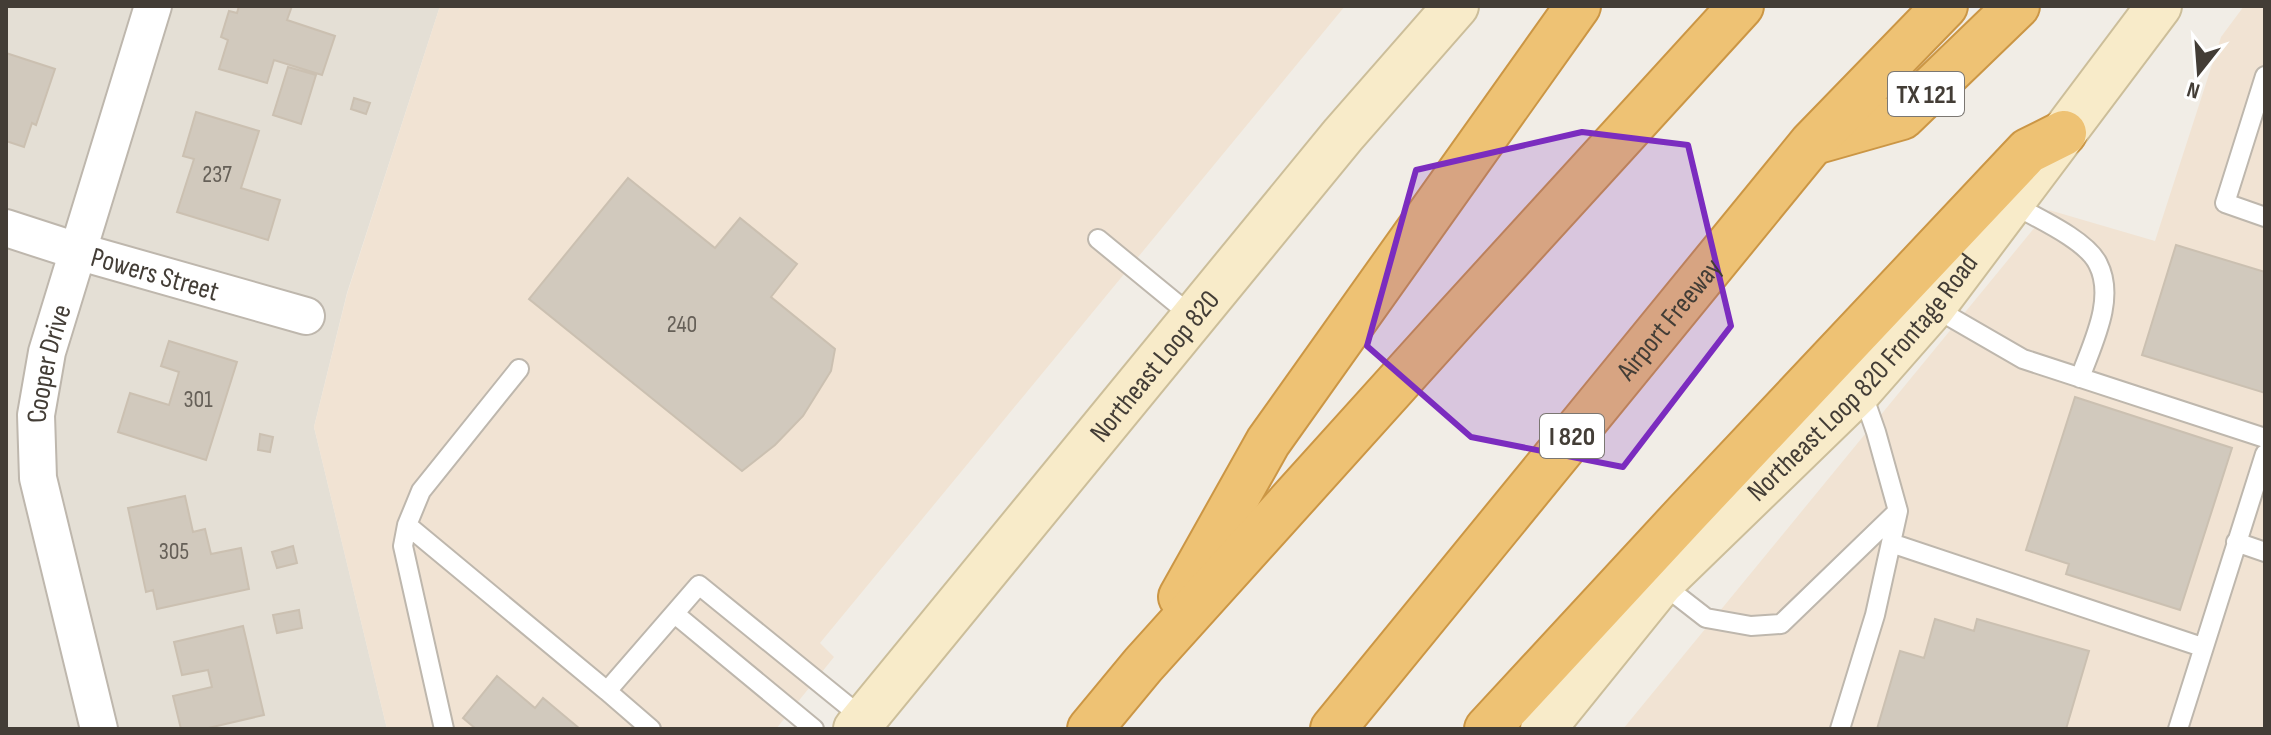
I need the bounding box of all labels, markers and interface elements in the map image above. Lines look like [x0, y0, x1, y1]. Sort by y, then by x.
north arrow [2159, 32, 2239, 112]
road number: TX 121 [1888, 72, 1964, 116]
text: N [2184, 75, 2203, 104]
house number: 237 [202, 160, 232, 189]
street label: Powers Street [87, 241, 223, 308]
street label: Northeast Loop 820 Frontage Road [1741, 248, 1985, 508]
street label: Airport Freeway [1610, 252, 1729, 388]
street label: Northeast Loop 820 [1083, 284, 1227, 449]
street label: Cooper Drive [21, 301, 79, 423]
house number: 240 [667, 310, 697, 339]
house number: 301 [183, 385, 213, 414]
road number: I 820 [1540, 414, 1604, 458]
house number: 305 [159, 537, 189, 566]

